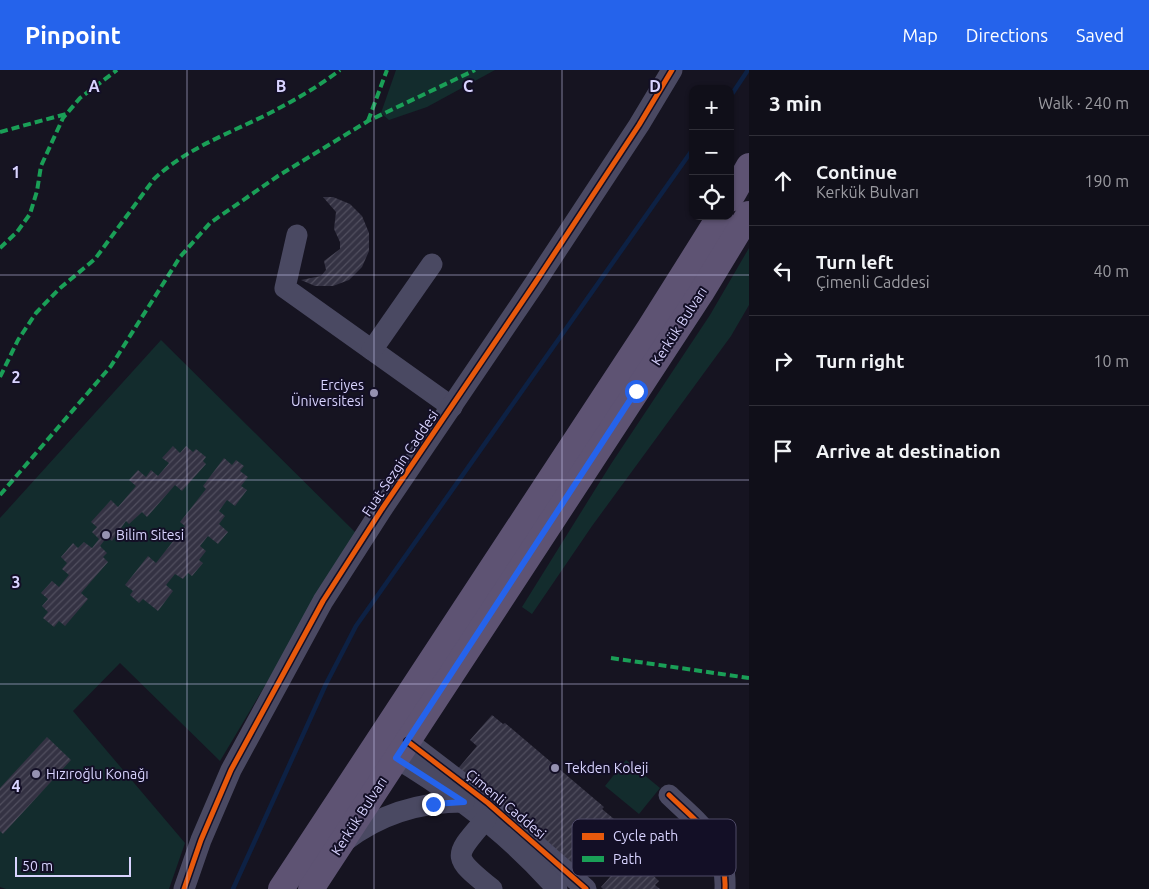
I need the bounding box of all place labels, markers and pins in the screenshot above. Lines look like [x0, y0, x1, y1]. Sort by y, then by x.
place label: Erciyes Üniversitesi [291, 377, 364, 409]
marker: Erciyes Üniversitesi [368, 387, 380, 399]
place label: Bilim Sitesi [116, 527, 184, 543]
marker: Bilim Sitesi [100, 529, 112, 541]
place label: Tekden Koleji [565, 760, 649, 776]
marker: Tekden Koleji [549, 762, 561, 774]
place label: Hızıroğlu Konağı [46, 766, 149, 782]
marker: Hızıroğlu Konağı [30, 768, 42, 780]

